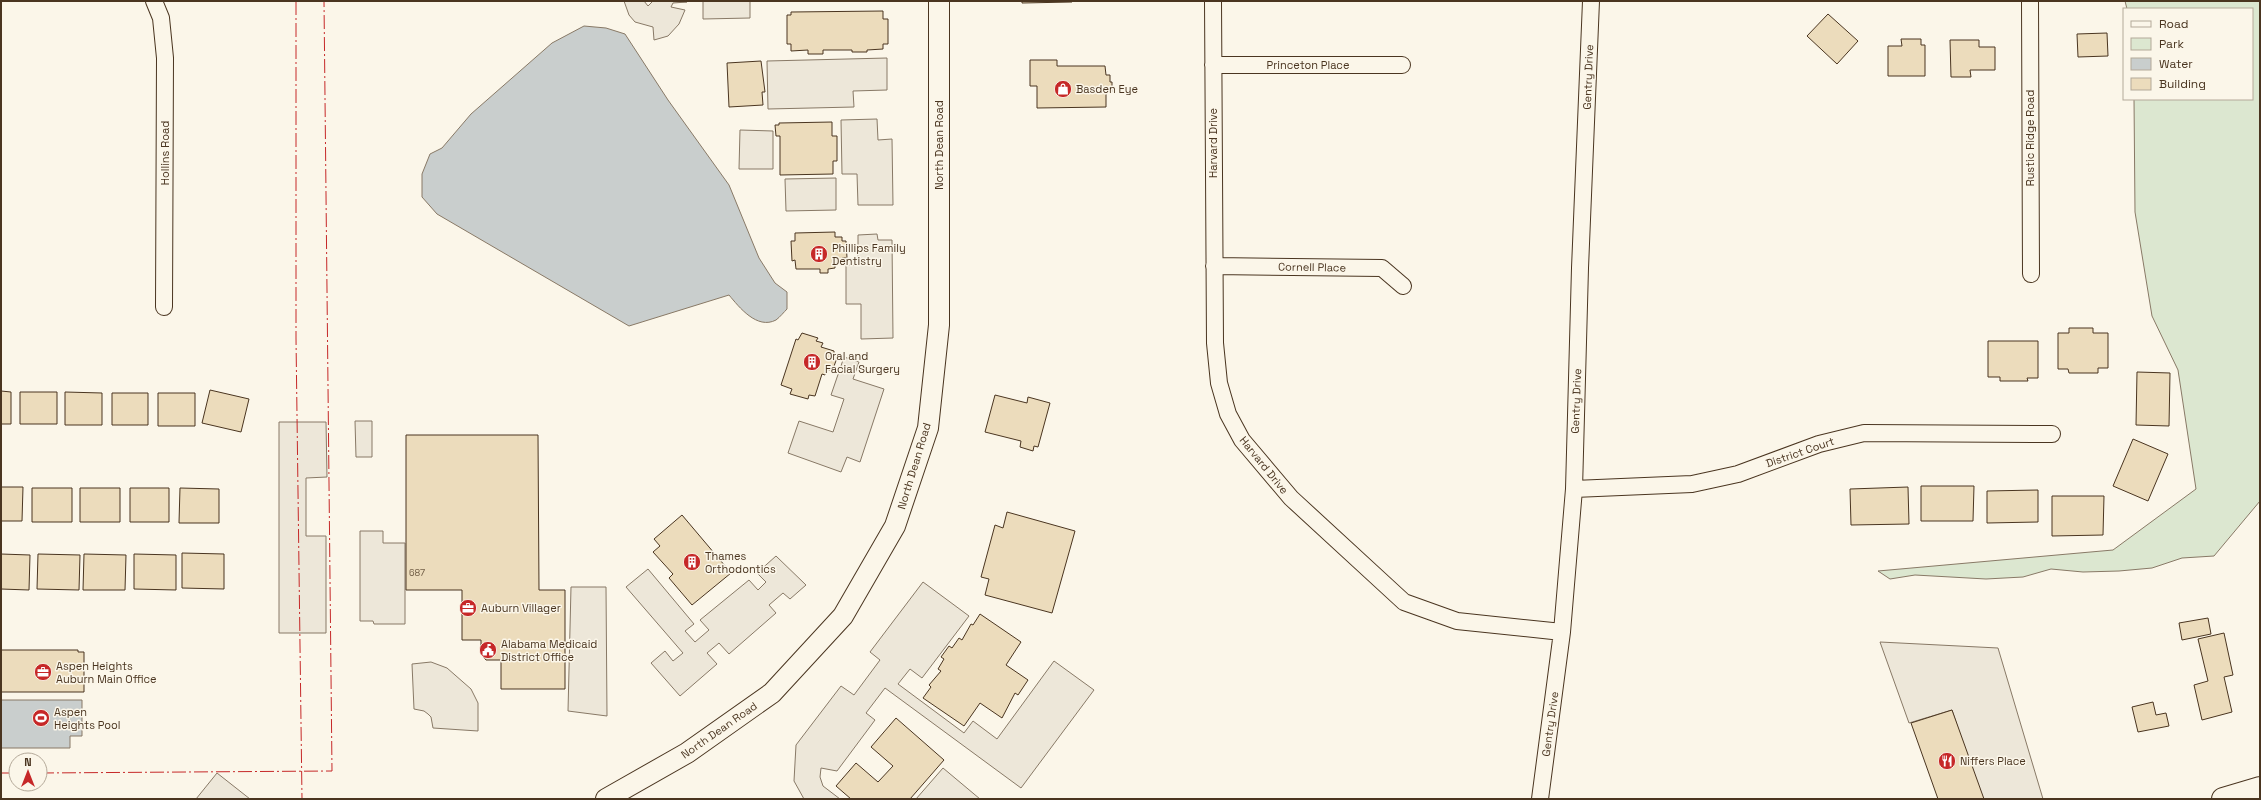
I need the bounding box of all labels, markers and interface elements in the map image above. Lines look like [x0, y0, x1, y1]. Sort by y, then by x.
legend [2123, 8, 2253, 100]
text: Road [2159, 16, 2188, 32]
text: Park [2159, 36, 2184, 52]
street label: Gentry Drive [1580, 44, 1596, 110]
text: Water [2159, 56, 2193, 72]
street label: Princeton Place [1267, 58, 1349, 72]
text: Building [2159, 76, 2206, 92]
shop icon: Basden Eye [1053, 79, 1073, 99]
place label: Basden Eye [1076, 82, 1138, 96]
street label: Rustic Ridge Road [2023, 90, 2037, 186]
street label: North Dean Road [932, 100, 946, 190]
street label: Harvard Drive [1206, 108, 1220, 178]
street label: Hollins Road [158, 121, 172, 185]
place label: Phillips Family Dentistry [832, 241, 906, 268]
building icon: Phillips Family Dentistry [809, 244, 829, 264]
street label: Cornell Place [1278, 259, 1346, 275]
place label: Oral and Facial Surgery [825, 349, 900, 376]
building icon: Oral and Facial Surgery [802, 352, 822, 372]
street label: Gentry Drive [1568, 368, 1584, 434]
street label: North Dean Road [894, 421, 934, 511]
street label: Harvard Drive [1237, 433, 1291, 497]
street label: District Court [1764, 434, 1836, 470]
place label: Thames Orthodontics [705, 549, 776, 576]
building icon: Thames Orthodontics [682, 552, 702, 572]
house number: 687 [409, 567, 425, 579]
office icon: Auburn Villager [458, 598, 478, 618]
place label: Auburn Villager [481, 601, 561, 615]
place label: Alabama Medicaid District Office [501, 637, 597, 664]
public building icon: Alabama Medicaid District Office [478, 640, 498, 660]
place label: Aspen Heights Auburn Main Office [56, 659, 157, 686]
office icon: Aspen Heights Auburn Main Office [33, 662, 53, 682]
street label: Gentry Drive [1539, 691, 1561, 757]
street label: North Dean Road [678, 699, 760, 761]
place label: Aspen Heights Pool [54, 705, 120, 732]
sports icon: Aspen Heights Pool [31, 708, 51, 728]
restaurant icon: Niffers Place [1937, 751, 1957, 771]
north arrow [8, 752, 48, 792]
place label: Niffers Place [1960, 754, 2026, 768]
text: N [24, 755, 32, 769]

